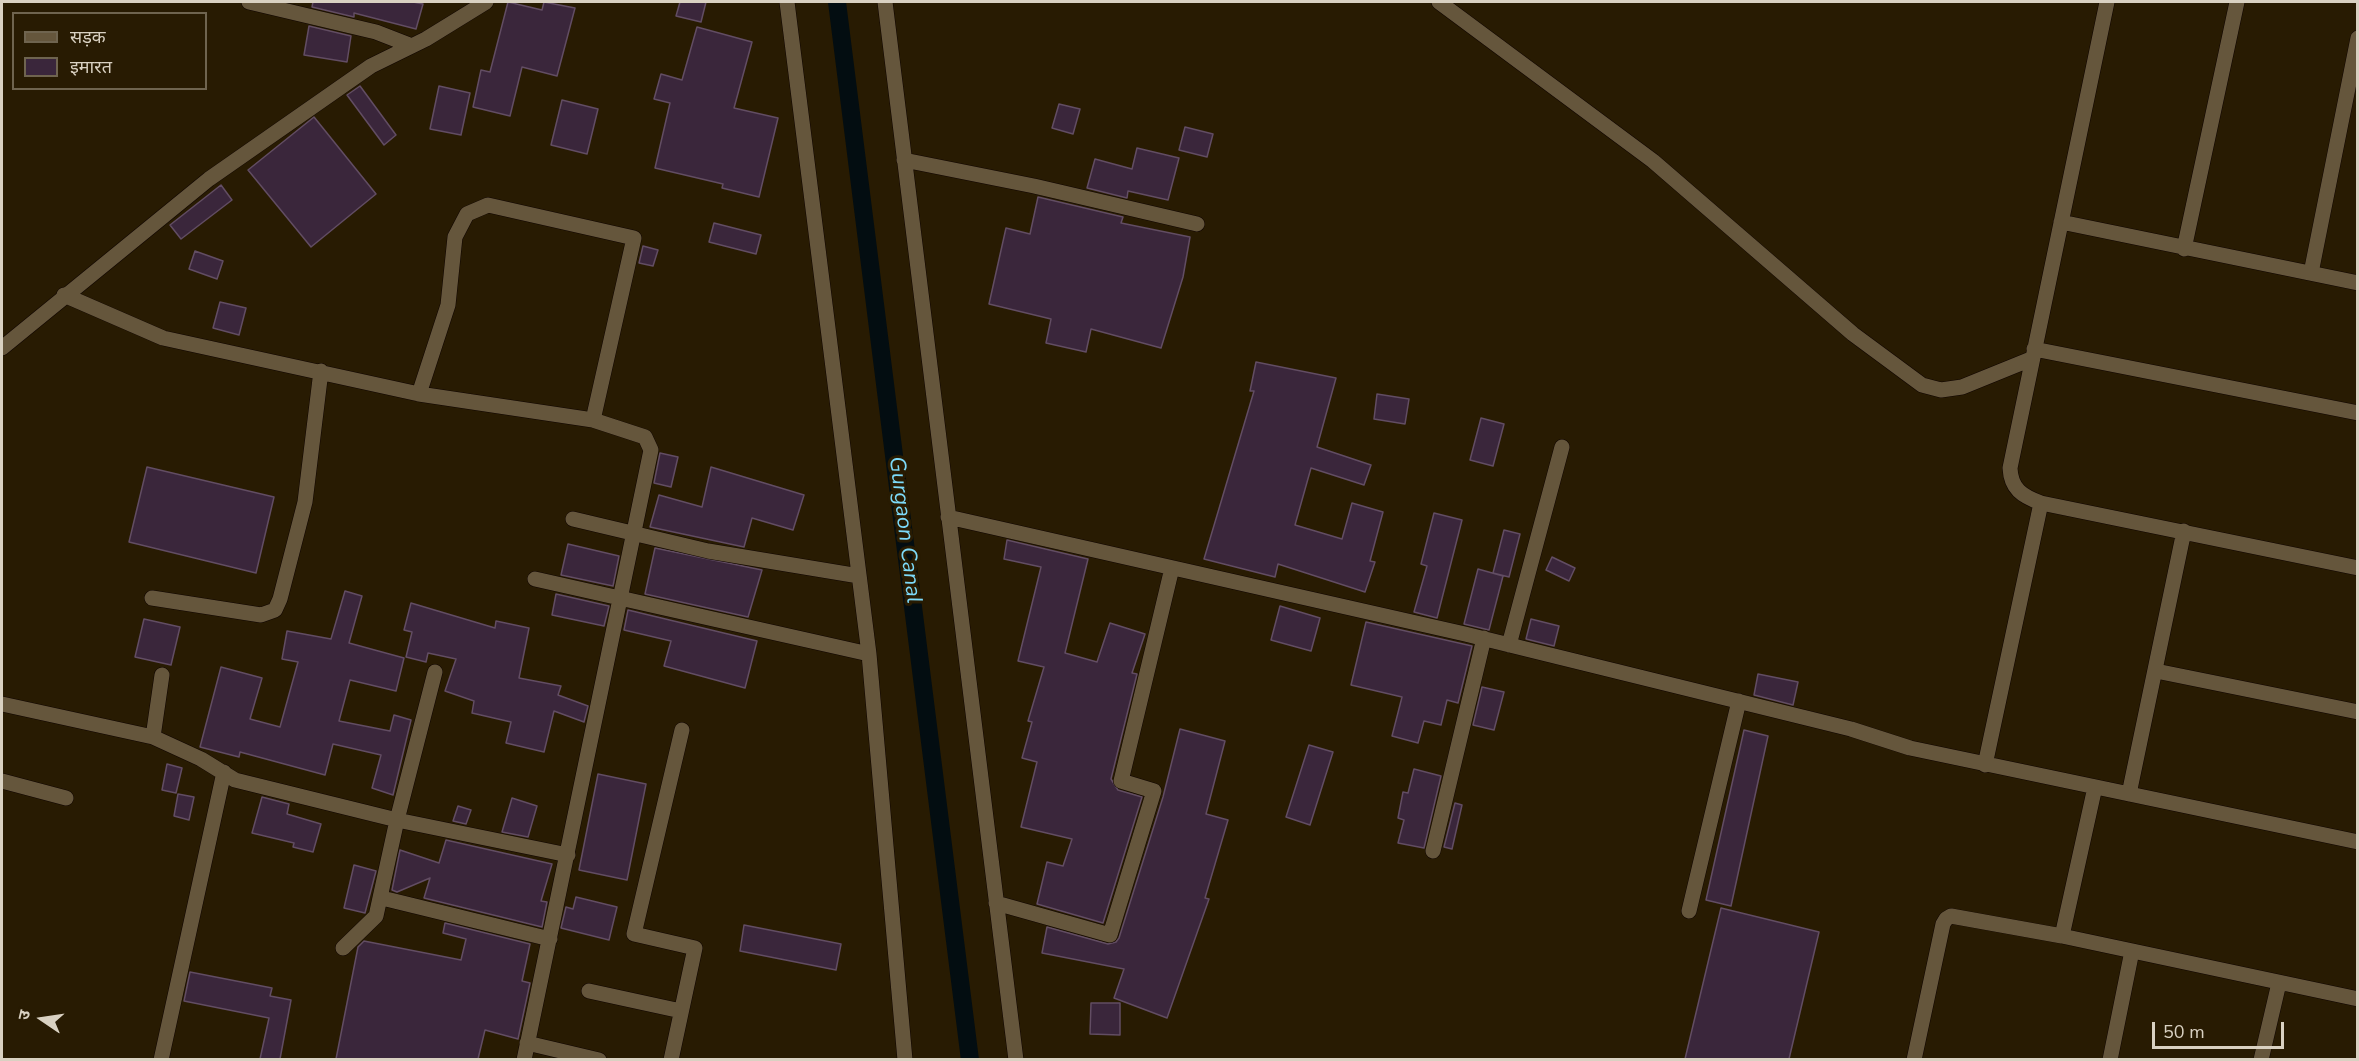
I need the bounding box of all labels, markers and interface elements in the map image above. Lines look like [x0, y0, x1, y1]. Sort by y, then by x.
legend [12, 12, 207, 90]
text: सड़क [70, 25, 106, 49]
text: इमारत [70, 55, 112, 79]
water label: Gurgaon Canal [882, 455, 926, 605]
north arrow [12, 989, 72, 1049]
text: उ [13, 1008, 36, 1022]
scale bar [2155, 1010, 2287, 1048]
text: 50 m [2163, 1020, 2205, 1044]

